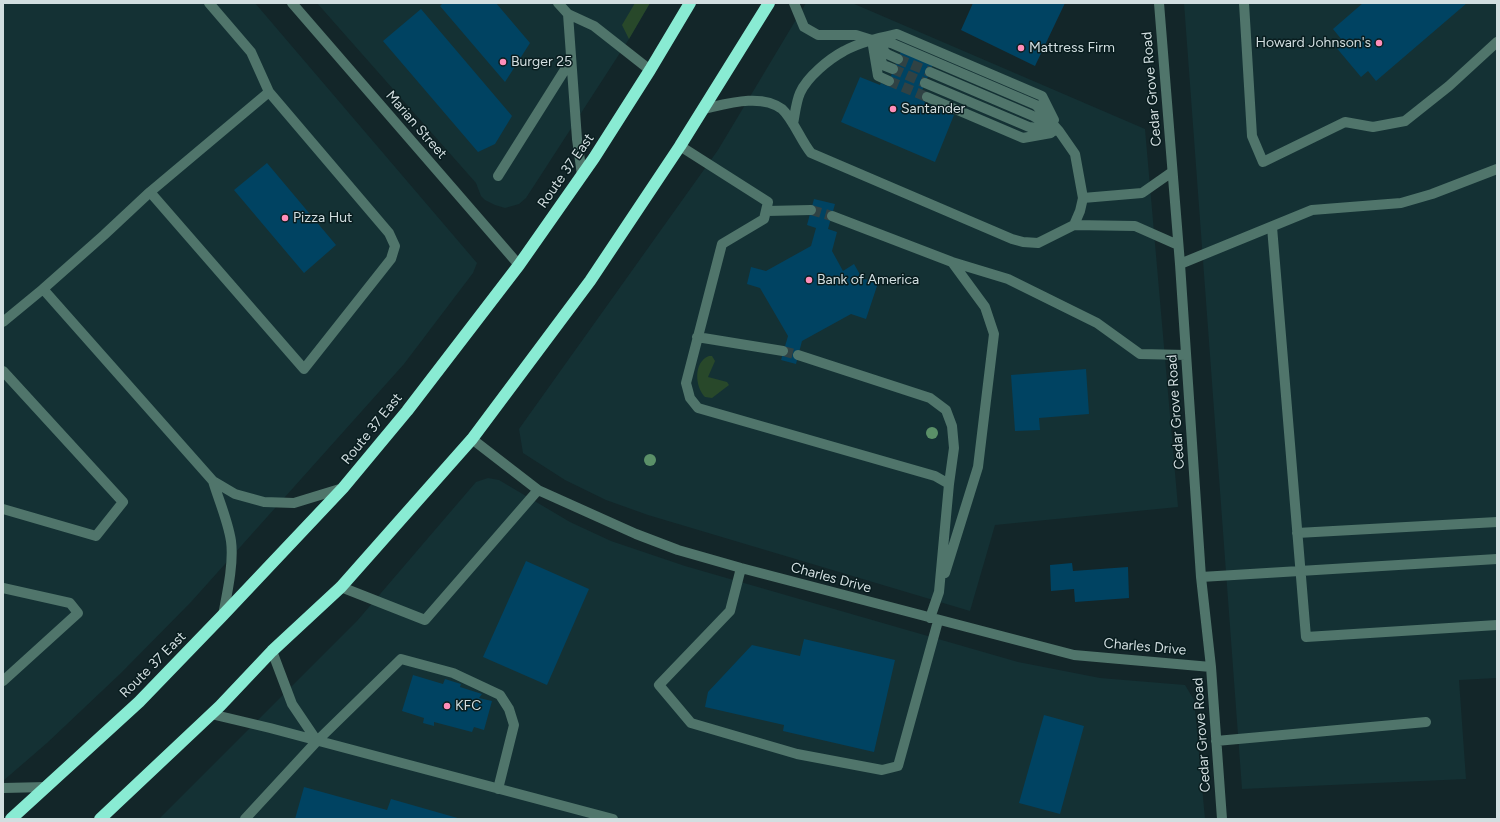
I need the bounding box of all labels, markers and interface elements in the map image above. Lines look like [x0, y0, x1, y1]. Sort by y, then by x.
street label: Cedar Grove Road [1139, 31, 1165, 147]
place label: Howard Johnson's [1255, 35, 1371, 51]
marker: Howard Johnson's [1374, 38, 1384, 48]
place label: Mattress Firm [1029, 40, 1115, 56]
marker: Mattress Firm [1016, 43, 1026, 53]
place label: Burger 25 [511, 54, 572, 70]
marker: Burger 25 [498, 57, 508, 67]
street label: Marian Street [382, 88, 450, 162]
place label: Santander [901, 101, 965, 117]
marker: Santander [888, 104, 898, 114]
street label: Route 37 East [534, 131, 598, 211]
place label: Pizza Hut [293, 210, 352, 226]
marker: Pizza Hut [280, 213, 290, 223]
place label: Bank of America [817, 272, 919, 288]
marker: Bank of America [804, 275, 814, 285]
street label: Cedar Grove Road [1164, 354, 1188, 470]
street label: Route 37 East [338, 390, 406, 468]
street label: Charles Drive [789, 559, 873, 597]
street label: Route 37 East [116, 628, 190, 702]
street label: Charles Drive [1103, 635, 1187, 659]
street label: Cedar Grove Road [1190, 677, 1214, 793]
place label: KFC [455, 698, 481, 714]
marker: KFC [442, 701, 452, 711]

